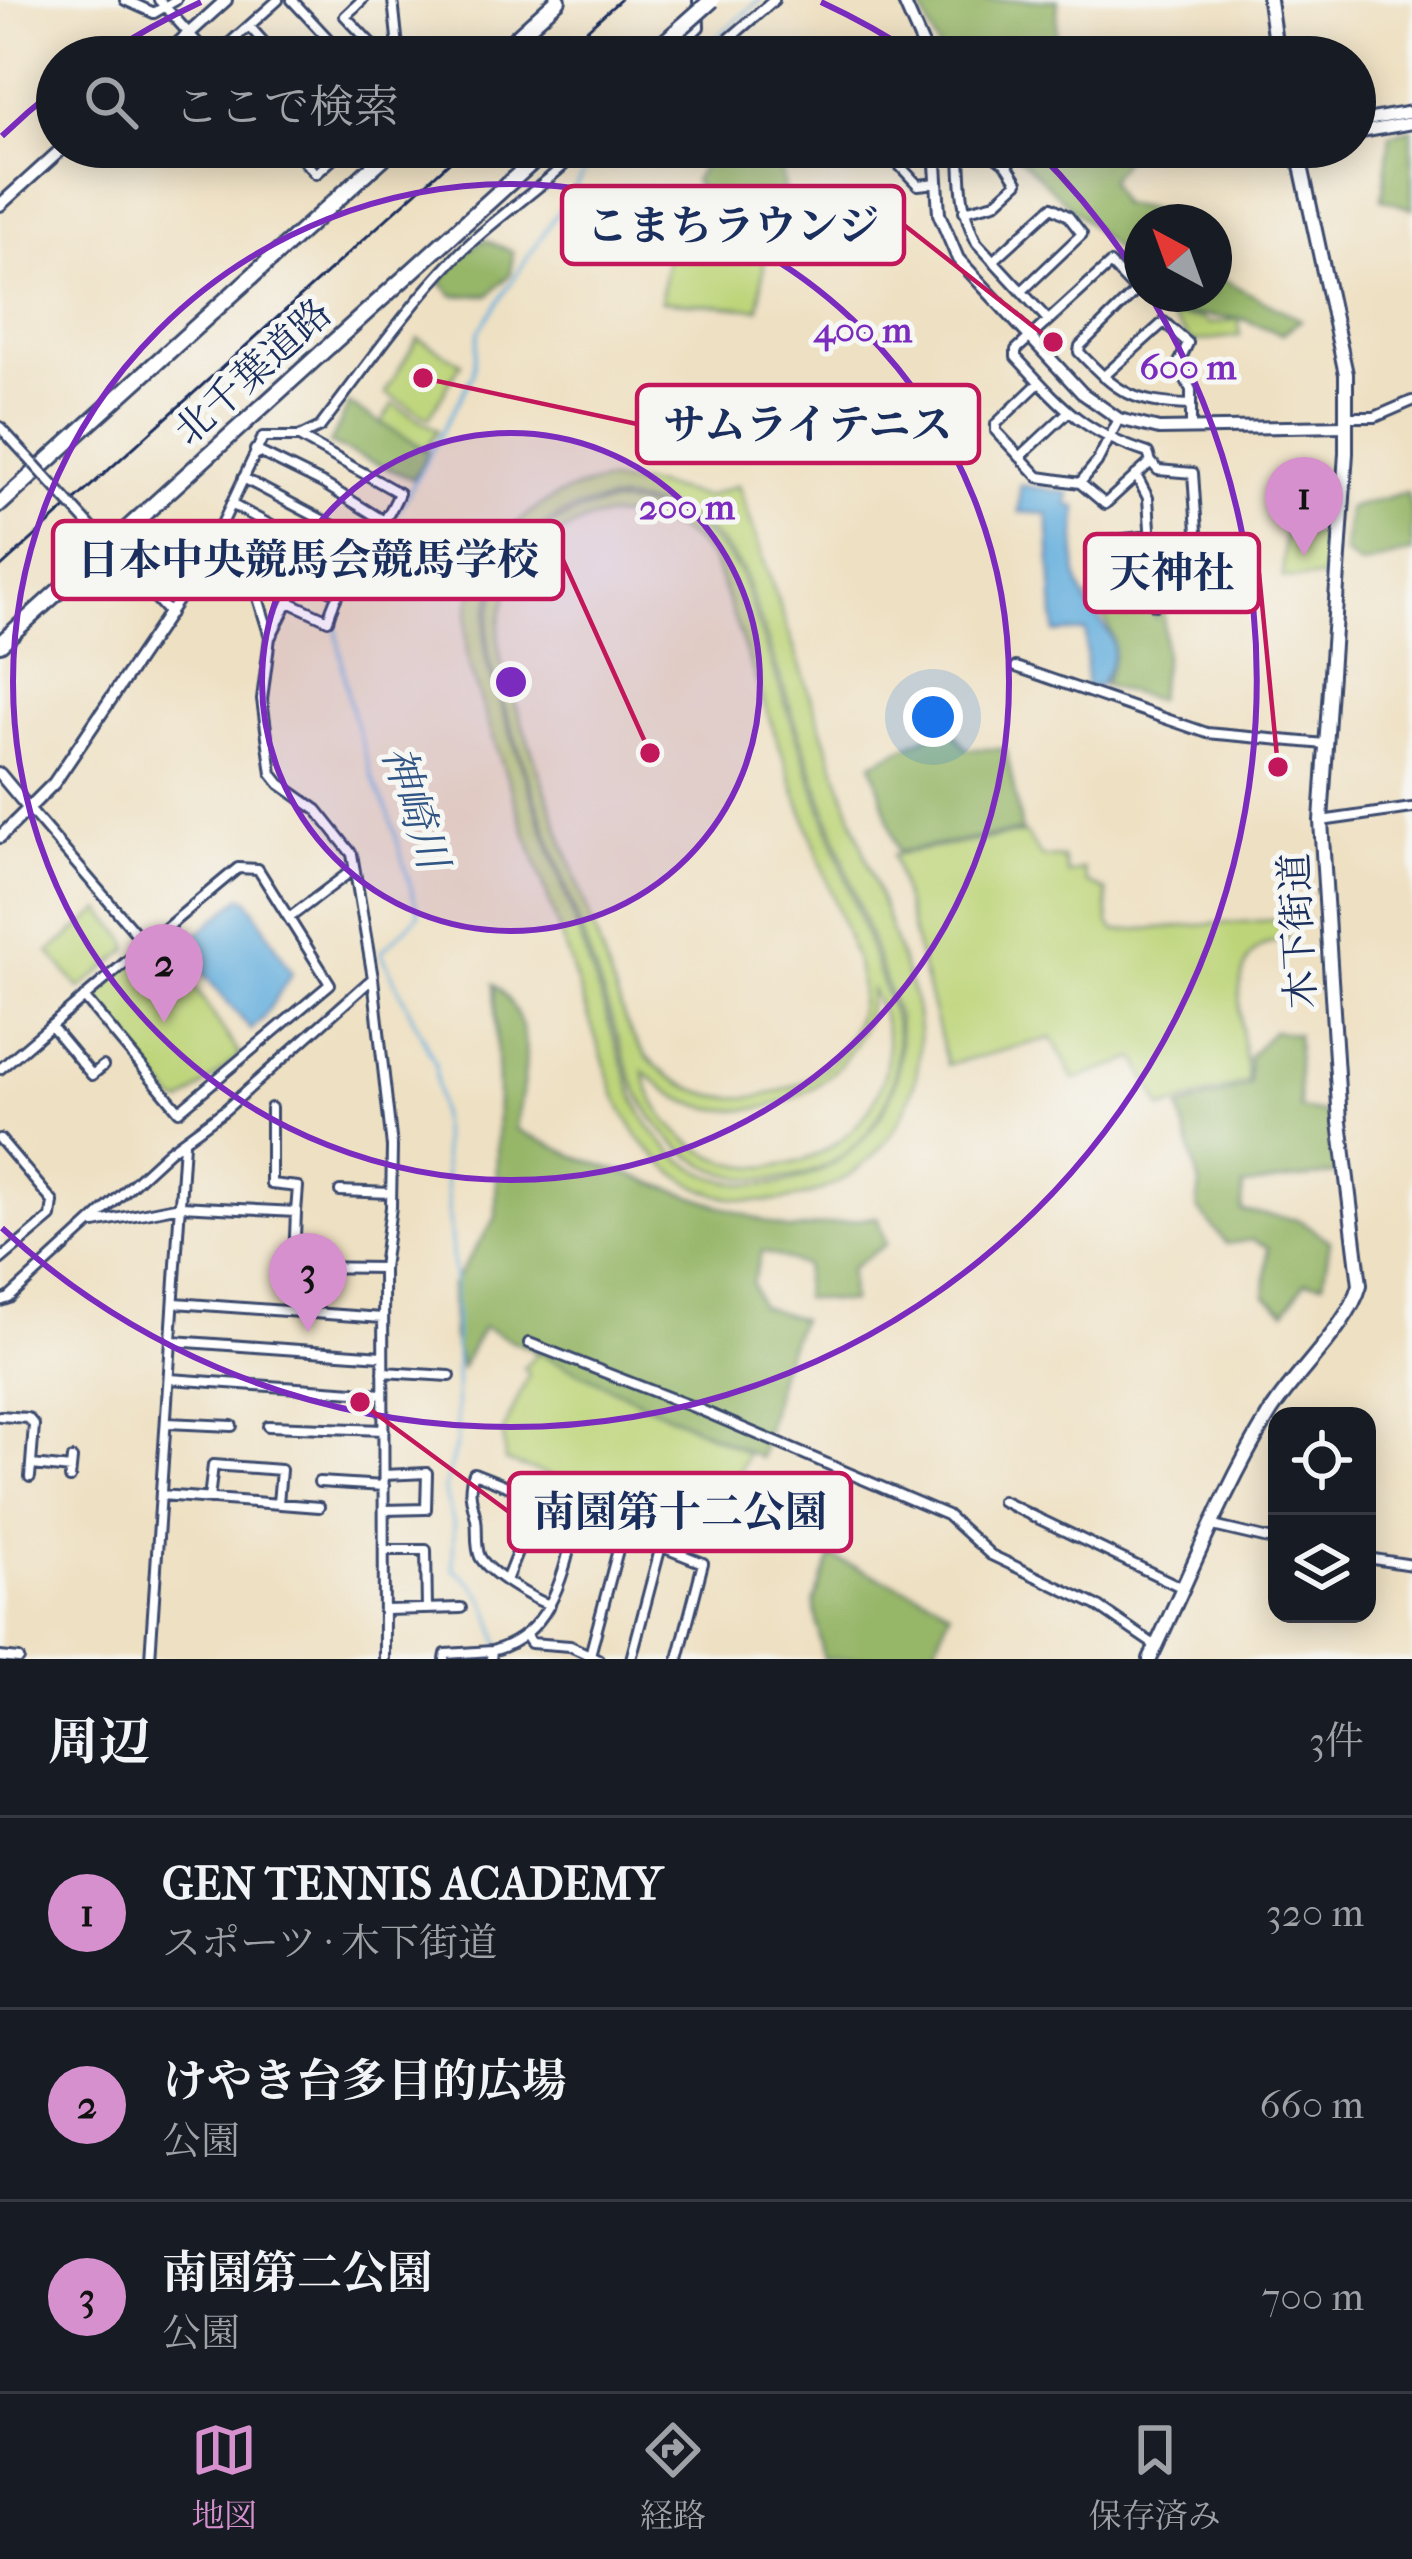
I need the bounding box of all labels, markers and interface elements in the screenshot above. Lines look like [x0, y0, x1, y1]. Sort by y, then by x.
search box [36, 36, 1376, 168]
icon: search [78, 69, 144, 135]
text: ここで検索 [174, 81, 399, 134]
callout: こまちラウンジ [562, 186, 904, 264]
text: こまちラウンジ [587, 202, 879, 251]
north arrow [1124, 204, 1232, 312]
street label: 北千葉道路 [165, 289, 341, 454]
text: 400 m [813, 309, 913, 352]
text: 600 m [1140, 346, 1238, 388]
callout: サムライテニス [637, 385, 979, 463]
text: サムライテニス [664, 401, 952, 450]
pin: 1 [1265, 457, 1343, 556]
text: 200 m [639, 486, 736, 528]
callout: 日本中央競馬会競馬学校 [53, 521, 563, 599]
callout: 天神社 [1085, 534, 1259, 612]
text: 日本中央競馬会競馬学校 [77, 536, 539, 585]
text: 天神社 [1109, 549, 1235, 598]
centre of rings [490, 661, 532, 703]
your location [903, 687, 963, 747]
water label: 神崎川 [372, 740, 459, 879]
street label: 木下街道 [1271, 852, 1325, 1010]
pin: 2 [125, 924, 203, 1023]
pin: 3 [269, 1233, 347, 1332]
map controls [1268, 1407, 1376, 1623]
button: locate [1268, 1407, 1376, 1515]
callout: 南園第十二公園 [509, 1473, 851, 1551]
text: 南園第十二公園 [533, 1488, 827, 1537]
button: layers [1268, 1515, 1376, 1623]
text: 周辺 [48, 1712, 150, 1772]
text: 3件 [1309, 1718, 1364, 1764]
text: GEN TENNIS ACADEMY [162, 1858, 663, 1911]
text: 1 [80, 1890, 94, 1936]
text: 320 m [1266, 1890, 1364, 1936]
text: スポーツ · 木下街道 [162, 1920, 497, 1966]
text: けやき台多目的広場 [162, 2055, 567, 2108]
text: 2 [77, 2082, 97, 2128]
text: 660 m [1259, 2082, 1364, 2128]
text: 公園 [162, 2118, 240, 2164]
text: 南園第二公園 [162, 2247, 432, 2300]
text: 3 [79, 2274, 95, 2320]
text: 700 m [1261, 2274, 1364, 2320]
text: 公園 [162, 2310, 240, 2356]
tab: 地図 [191, 2417, 257, 2536]
tab: 経路 [640, 2417, 706, 2536]
tab: 保存済み [1089, 2417, 1221, 2536]

